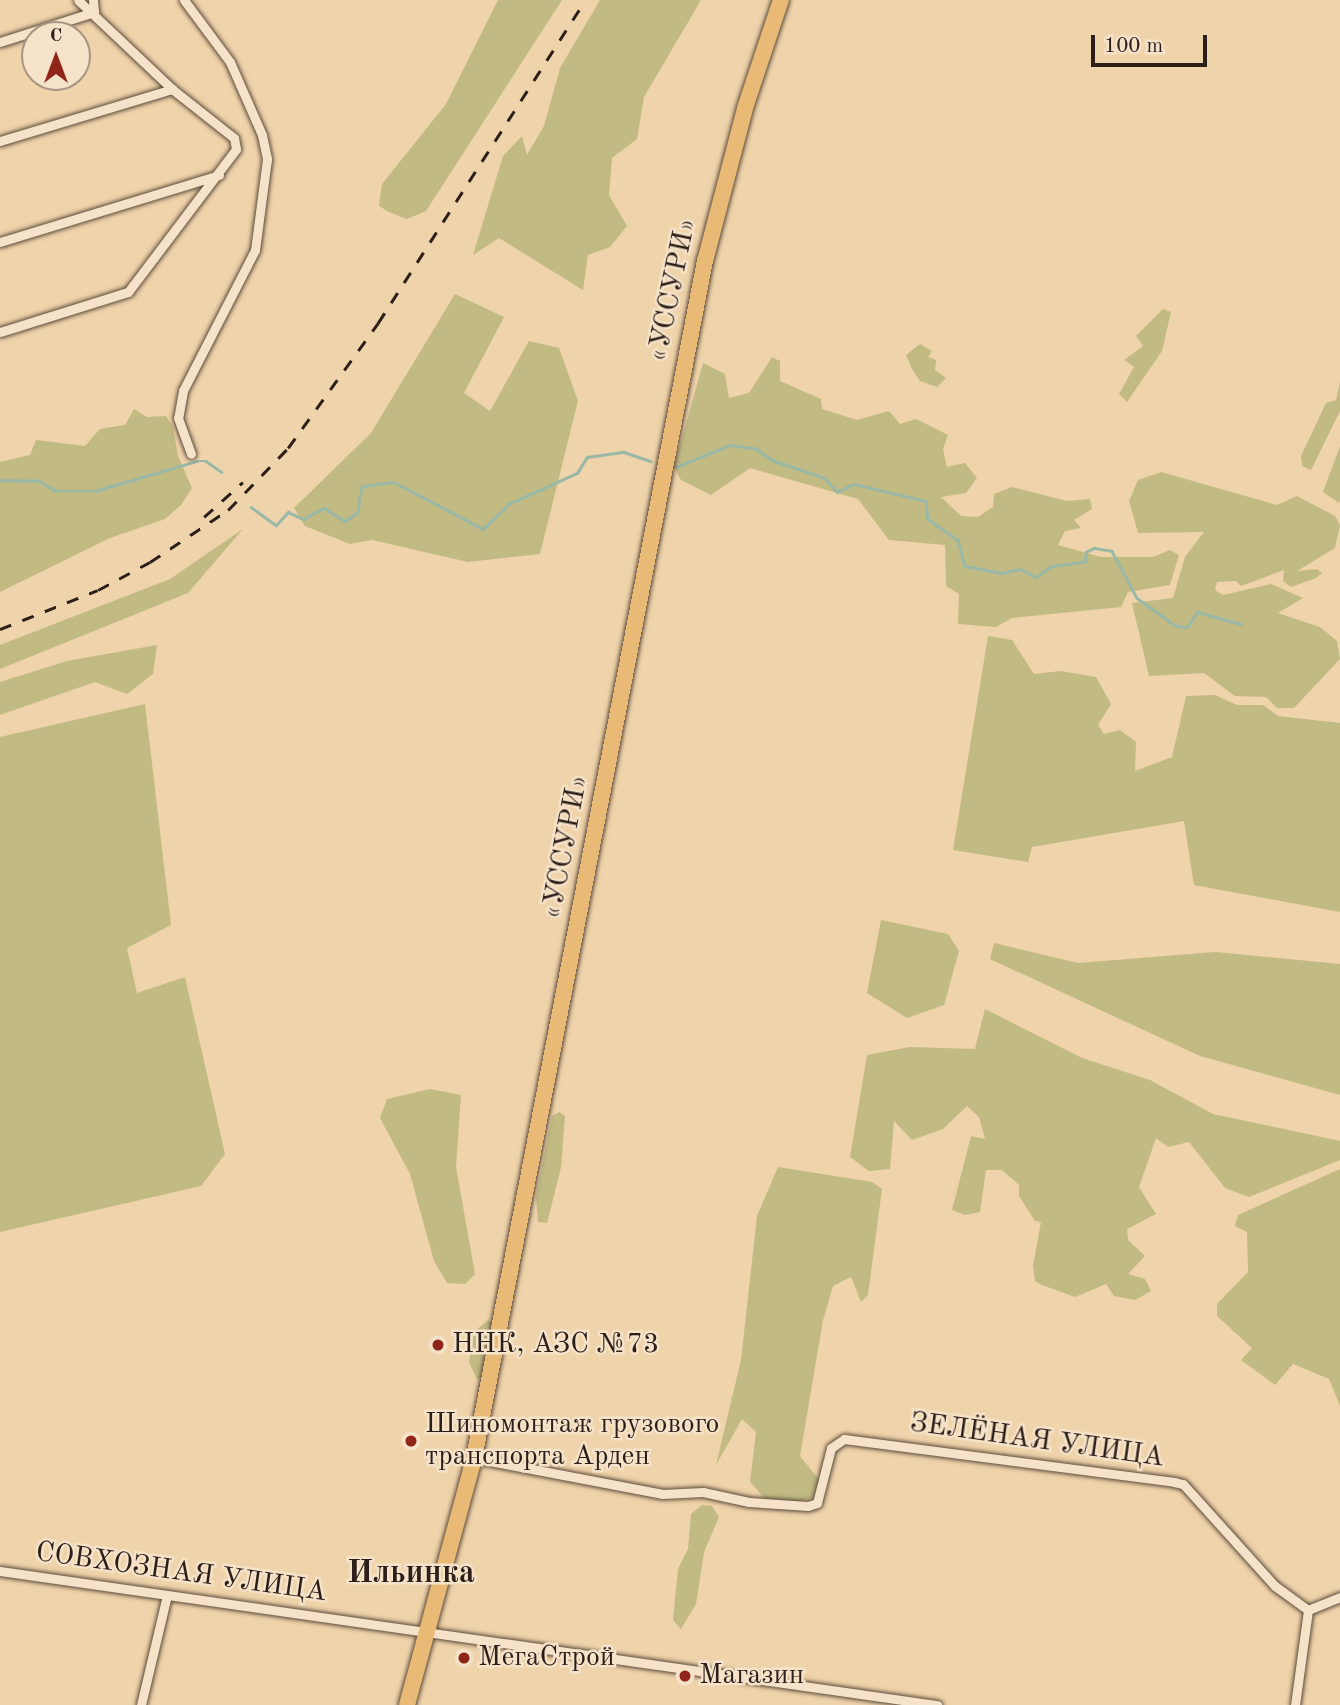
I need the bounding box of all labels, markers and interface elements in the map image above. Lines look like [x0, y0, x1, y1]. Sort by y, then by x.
north arrow [21, 21, 91, 91]
scale bar [1095, 21, 1210, 65]
text: С [50, 27, 62, 46]
text: 100 m [1104, 36, 1163, 57]
street label: «УССУРИ» [641, 215, 705, 365]
street label: «УССУРИ» [536, 772, 596, 922]
place label: ННК, АЗС №73 [452, 1328, 659, 1362]
marker: ННК, АЗС №73 [430, 1337, 446, 1353]
street label: ЗЕЛЁНАЯ УЛИЦА [908, 1407, 1166, 1475]
place label: Шиномонтаж грузового транспорта Арден [425, 1408, 719, 1474]
marker: Шиномонтаж грузового транспорта Арден [403, 1433, 419, 1449]
street label: СОВХОЗНАЯ УЛИЦА [33, 1536, 329, 1610]
district label: Ильинка [347, 1555, 475, 1593]
place label: МегаСтрой [478, 1641, 615, 1675]
marker: МегаСтрой [456, 1650, 472, 1666]
place label: Магазин [699, 1659, 804, 1693]
marker: Магазин [677, 1668, 693, 1684]

